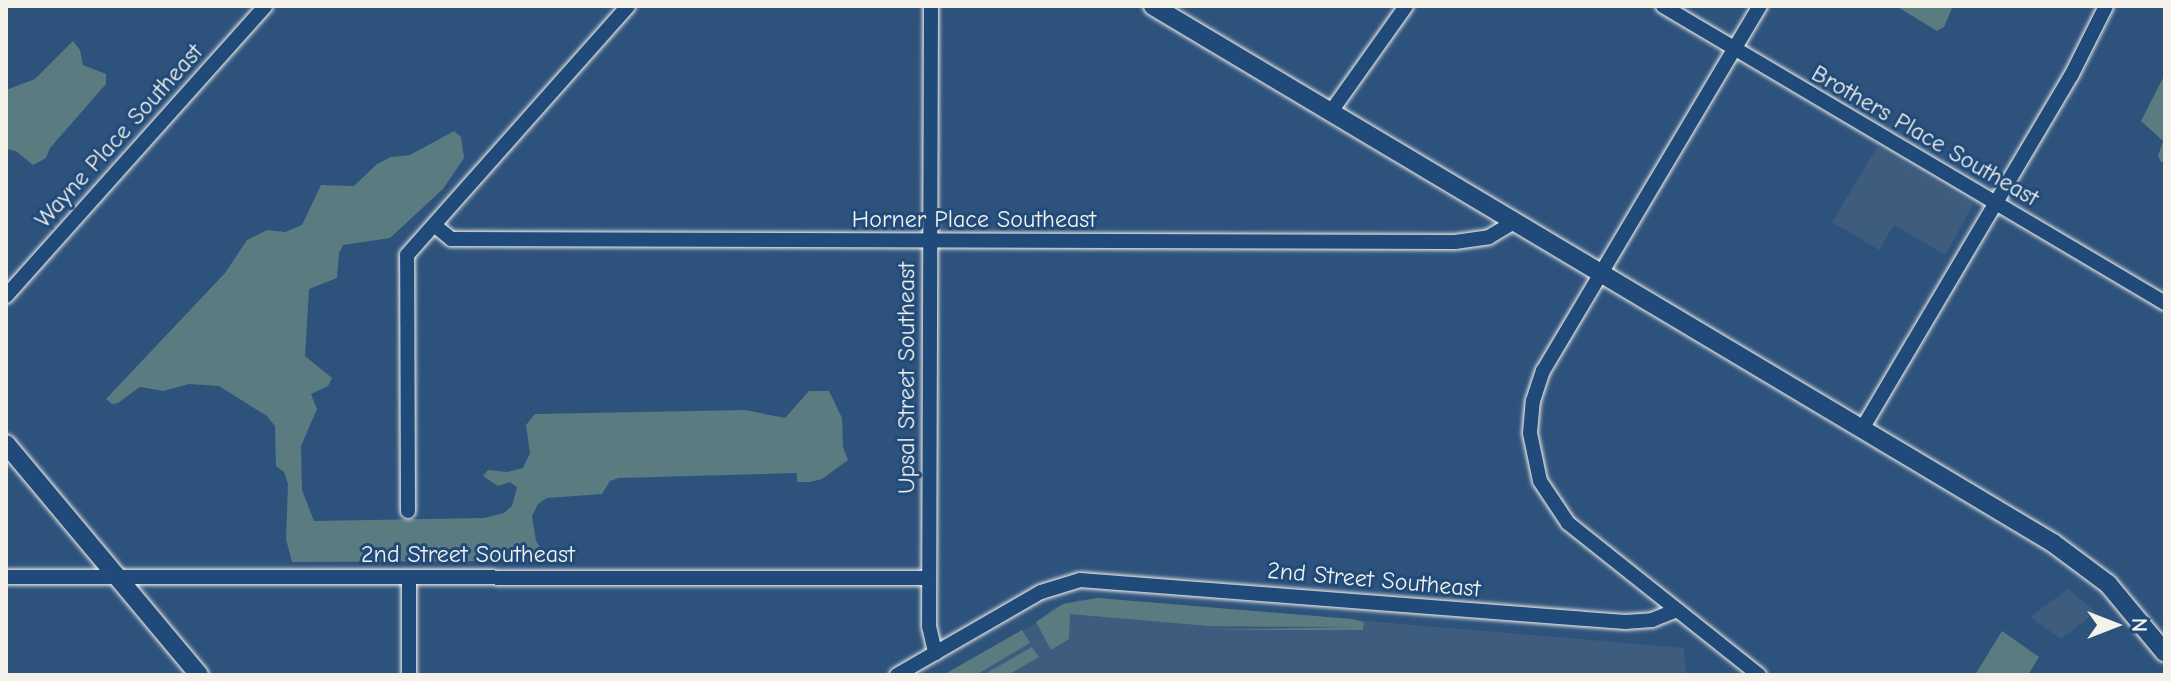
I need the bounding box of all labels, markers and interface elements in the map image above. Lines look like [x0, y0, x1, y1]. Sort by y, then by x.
street label: Wayne Place Southeast [29, 38, 209, 234]
street label: Brothers Place Southeast [1806, 59, 2044, 213]
street label: Horner Place Southeast [852, 206, 1096, 234]
street label: Upsal Street Southeast [893, 262, 921, 494]
street label: 2nd Street Southeast [361, 541, 575, 569]
street label: 2nd Street Southeast [1266, 556, 1482, 604]
north arrow [2075, 585, 2155, 665]
text: N [2126, 618, 2152, 632]

